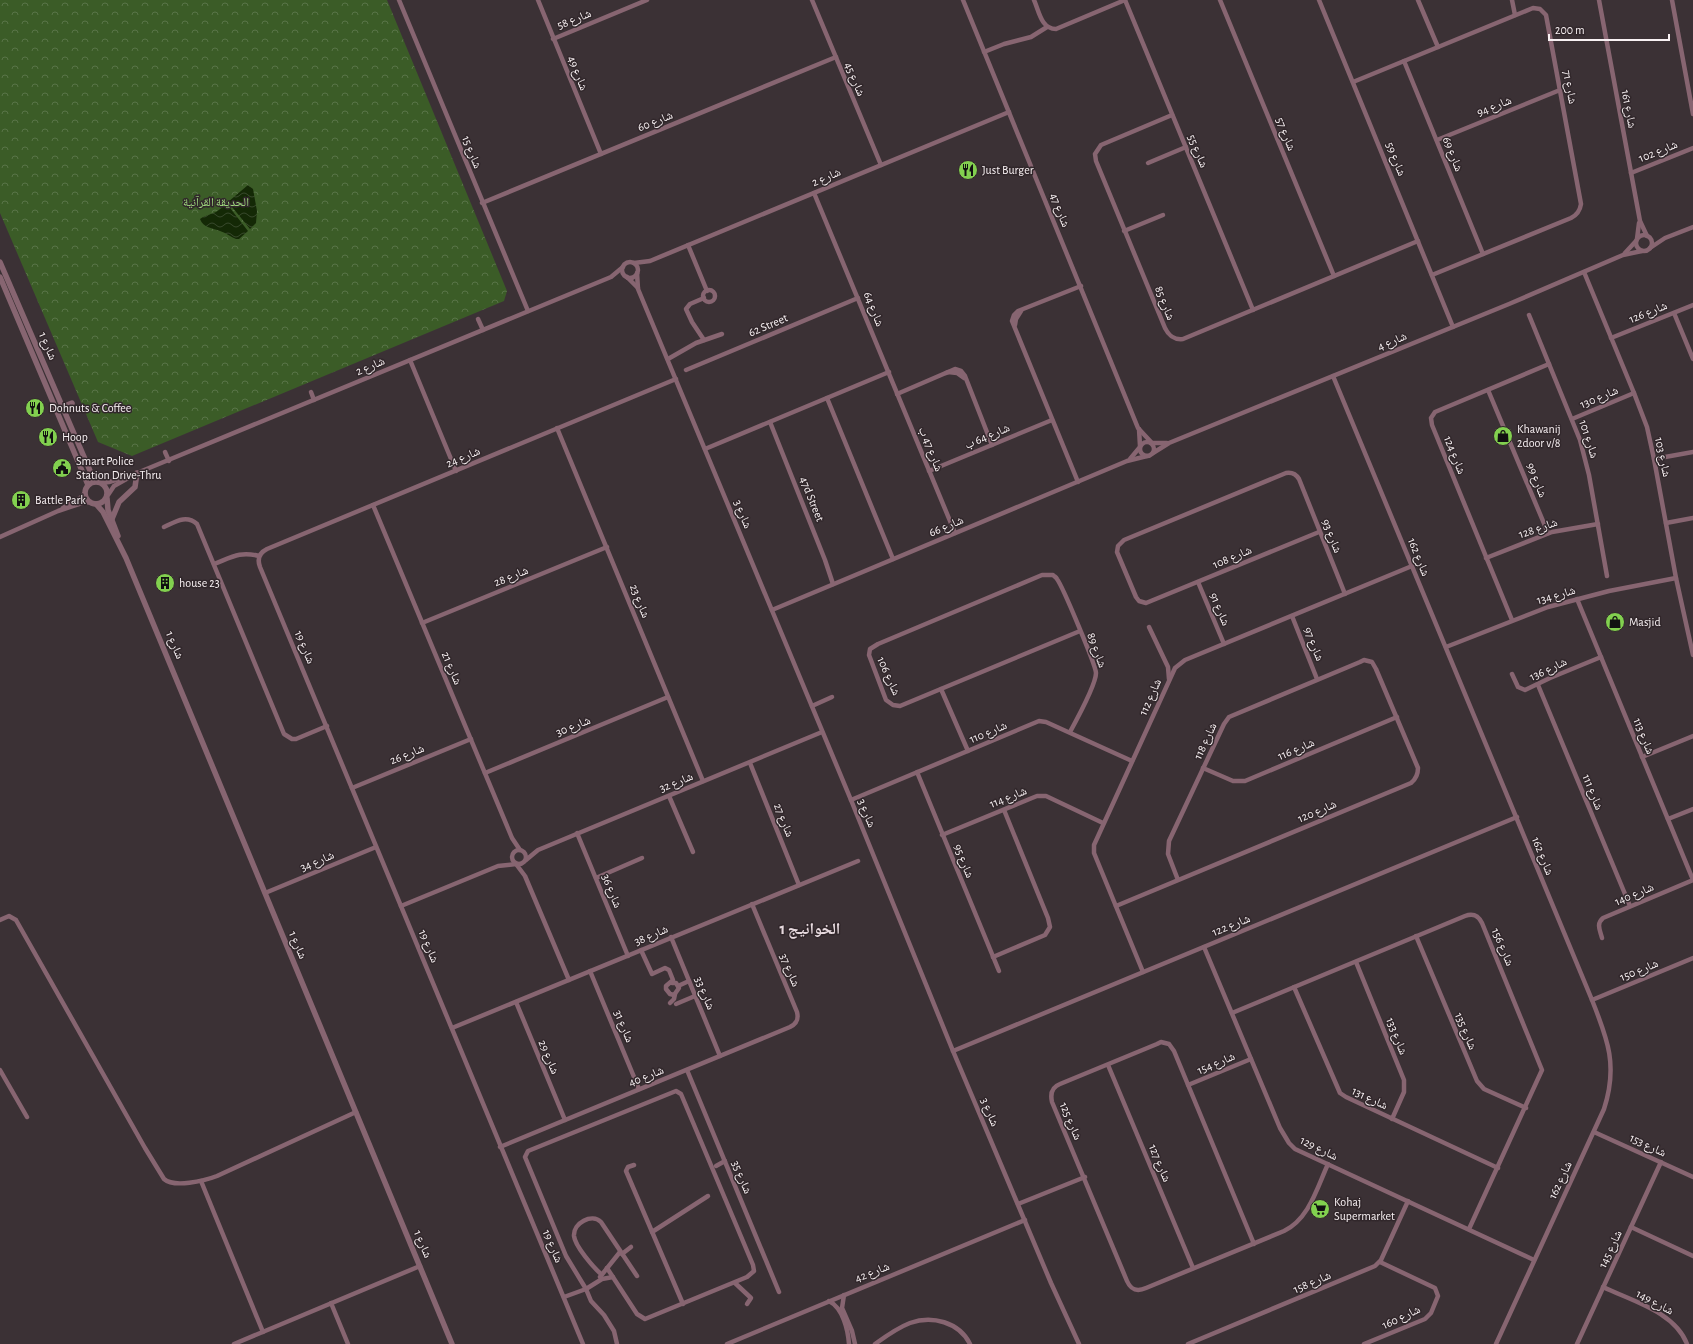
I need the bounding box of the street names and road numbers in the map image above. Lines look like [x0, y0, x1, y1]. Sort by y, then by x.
street label: شارع 58 [555, 7, 594, 33]
street label: شارع 49 [564, 54, 590, 93]
street label: شارع 45 [841, 60, 868, 99]
street label: شارع 71 [1559, 69, 1579, 105]
street label: شارع 161 [1617, 89, 1639, 130]
street label: شارع 94 [1475, 94, 1514, 120]
street label: شارع 60 [636, 109, 675, 135]
street label: شارع 57 [1272, 116, 1298, 153]
street label: شارع 55 [1184, 133, 1210, 170]
street label: شارع 15 [458, 134, 484, 171]
street label: شارع 69 [1439, 135, 1465, 174]
street label: شارع 102 [1637, 138, 1680, 166]
street label: شارع 59 [1382, 140, 1408, 179]
street label: شارع 2 [810, 166, 843, 190]
street label: شارع 47 [1046, 191, 1072, 230]
street label: شارع 85 [1151, 284, 1177, 323]
street label: شارع 64 [860, 290, 886, 329]
street label: شارع 126 [1627, 299, 1670, 327]
street label: 62 Street [747, 311, 790, 339]
street label: شارع 4 [1376, 329, 1409, 354]
street label: شارع 1 [35, 330, 59, 363]
street label: شارع 2 [354, 355, 387, 379]
street label: شارع 130 [1578, 384, 1621, 412]
street label: شارع 101 [1575, 418, 1601, 460]
street label: شارع 64 ب [963, 421, 1012, 453]
street label: شارع 47 ب [915, 425, 945, 474]
street label: شارع 124 [1440, 434, 1468, 477]
street label: شارع 103 [1651, 436, 1673, 478]
street label: شارع 24 [444, 444, 483, 471]
street label: شارع 99 [1523, 461, 1549, 500]
street label: 47d Street [798, 475, 826, 523]
street label: شارع 3 [730, 498, 754, 531]
street label: شارع 66 [927, 513, 966, 540]
street label: شارع 128 [1517, 516, 1560, 542]
street label: شارع 93 [1318, 517, 1344, 555]
street label: شارع 162 [1404, 536, 1432, 579]
street label: شارع 108 [1211, 543, 1254, 572]
street label: شارع 28 [492, 564, 531, 590]
street label: شارع 23 [626, 582, 652, 620]
street label: شارع 134 [1535, 584, 1577, 608]
street label: شارع 91 [1206, 591, 1232, 628]
street label: شارع 97 [1300, 625, 1326, 664]
street label: شارع 1 [162, 629, 186, 662]
street label: شارع 19 [291, 629, 317, 666]
street label: شارع 89 [1083, 631, 1109, 670]
street label: شارع 21 [438, 650, 464, 687]
street label: شارع 106 [873, 655, 903, 698]
street label: شارع 136 [1528, 655, 1569, 685]
street label: شارع 112 [1137, 677, 1165, 718]
street label: شارع 30 [554, 714, 593, 740]
street label: شارع 113 [1629, 716, 1657, 757]
street label: شارع 110 [968, 719, 1009, 747]
street label: شارع 118 [1191, 721, 1220, 762]
street label: شارع 116 [1276, 736, 1317, 764]
street label: شارع 26 [388, 742, 427, 768]
street label: شارع 32 [657, 770, 695, 796]
street label: شارع 111 [1579, 773, 1606, 812]
street label: شارع 114 [988, 784, 1029, 812]
street label: شارع 3 [854, 797, 878, 830]
street label: شارع 120 [1296, 797, 1339, 826]
street label: شارع 27 [770, 801, 796, 839]
street label: شارع 162 [1528, 835, 1556, 878]
street label: شارع 95 [950, 842, 976, 881]
street label: شارع 34 [298, 848, 337, 875]
street label: شارع 36 [598, 872, 624, 910]
street label: شارع 140 [1613, 880, 1656, 909]
street label: شارع 122 [1210, 912, 1253, 940]
street label: شارع 38 [632, 923, 671, 949]
street label: شارع 156 [1488, 926, 1516, 968]
street label: شارع 19 [415, 928, 441, 965]
street label: شارع 1 [285, 929, 309, 962]
street label: شارع 37 [776, 952, 802, 989]
street label: شارع 150 [1618, 957, 1661, 985]
street label: شارع 33 [691, 975, 717, 1012]
street label: شارع 31 [610, 1008, 636, 1045]
street label: شارع 135 [1451, 1011, 1479, 1052]
street label: شارع 133 [1382, 1016, 1410, 1057]
street label: شارع 29 [535, 1038, 562, 1077]
street label: شارع 154 [1195, 1050, 1237, 1078]
street label: شارع 40 [627, 1063, 666, 1090]
street label: شارع 131 [1349, 1085, 1390, 1113]
street label: شارع 3 [977, 1096, 1001, 1129]
street label: شارع 125 [1056, 1101, 1084, 1142]
street label: شارع 153 [1627, 1131, 1668, 1161]
street label: شارع 129 [1298, 1134, 1340, 1164]
street label: شارع 127 [1145, 1143, 1173, 1184]
street label: شارع 35 [728, 1159, 754, 1196]
street label: شارع 162 [1546, 1159, 1576, 1202]
street label: شارع 1 [410, 1228, 434, 1261]
street label: شارع 19 [539, 1228, 565, 1265]
street label: شارع 145 [1596, 1228, 1626, 1270]
street label: شارع 42 [853, 1260, 892, 1286]
street label: شارع 158 [1291, 1269, 1333, 1297]
street label: شارع 149 [1633, 1287, 1676, 1319]
street label: شارع 160 [1380, 1303, 1423, 1333]

